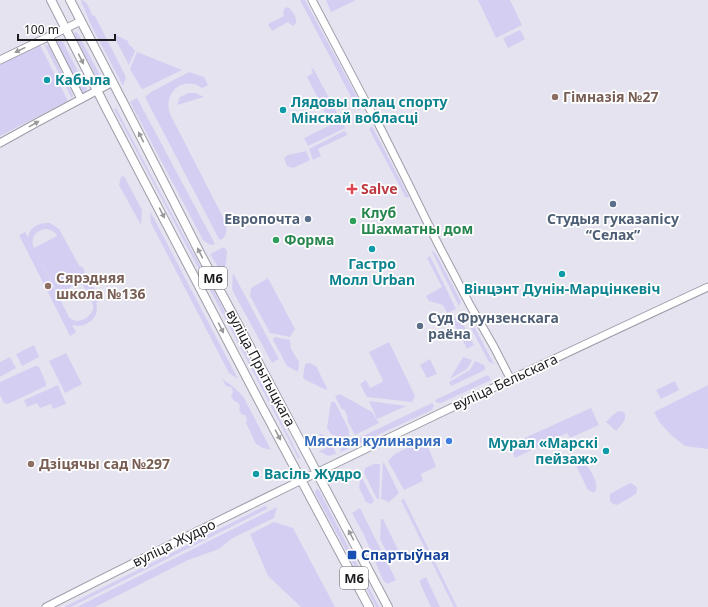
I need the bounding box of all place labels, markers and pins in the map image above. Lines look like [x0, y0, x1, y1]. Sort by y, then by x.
place label: Кабыла [55, 70, 111, 89]
marker: Кабыла [42, 75, 52, 85]
place label: Гімназія №27 [563, 87, 658, 106]
place label: Лядовы палац спорту Мінскай вобласці [291, 92, 447, 127]
marker: Гімназія №27 [550, 92, 560, 102]
marker: Лядовы палац спорту Мінскай вобласці [278, 105, 288, 115]
place label: Salve [361, 179, 398, 198]
marker: Salve [346, 183, 358, 195]
marker: Студыя гуказапісу “Селах” [608, 199, 618, 209]
place label: Клуб Шахматны дом [361, 203, 473, 238]
place label: Европочта [224, 209, 300, 228]
place label: Студыя гуказапісу “Селах” [547, 209, 679, 244]
marker: Европочта [303, 214, 313, 224]
marker: Клуб Шахматны дом [348, 216, 358, 226]
place label: Форма [284, 230, 334, 249]
marker: Форма [271, 235, 281, 245]
marker: Гастро Молл Urban [367, 244, 377, 254]
place label: Гастро Молл Urban [329, 254, 415, 289]
place label: Сярэдняя школа №136 [56, 268, 146, 303]
marker: Вінцэнт Дунін-Марцінкевіч [557, 269, 567, 279]
place label: Вінцэнт Дунін-Марцінкевіч [464, 279, 660, 298]
marker: Сярэдняя школа №136 [43, 281, 53, 291]
place label: Суд Фрунзенскага раёна [428, 308, 559, 343]
marker: Суд Фрунзенскага раёна [415, 321, 425, 331]
place label: Мясная кулинария [304, 431, 441, 450]
place label: Мурал «Марскі пейзаж» [488, 433, 598, 468]
marker: Мясная кулинария [444, 436, 454, 446]
marker: Мурал «Марскі пейзаж» [601, 446, 611, 456]
place label: Дзіцячы сад №297 [39, 454, 170, 473]
marker: Дзіцячы сад №297 [26, 459, 36, 469]
place label: Васіль Жудро [264, 464, 362, 483]
marker: Васіль Жудро [251, 469, 261, 479]
place label: Спартыўная [361, 545, 449, 564]
marker: Спартыўная [346, 549, 358, 561]

